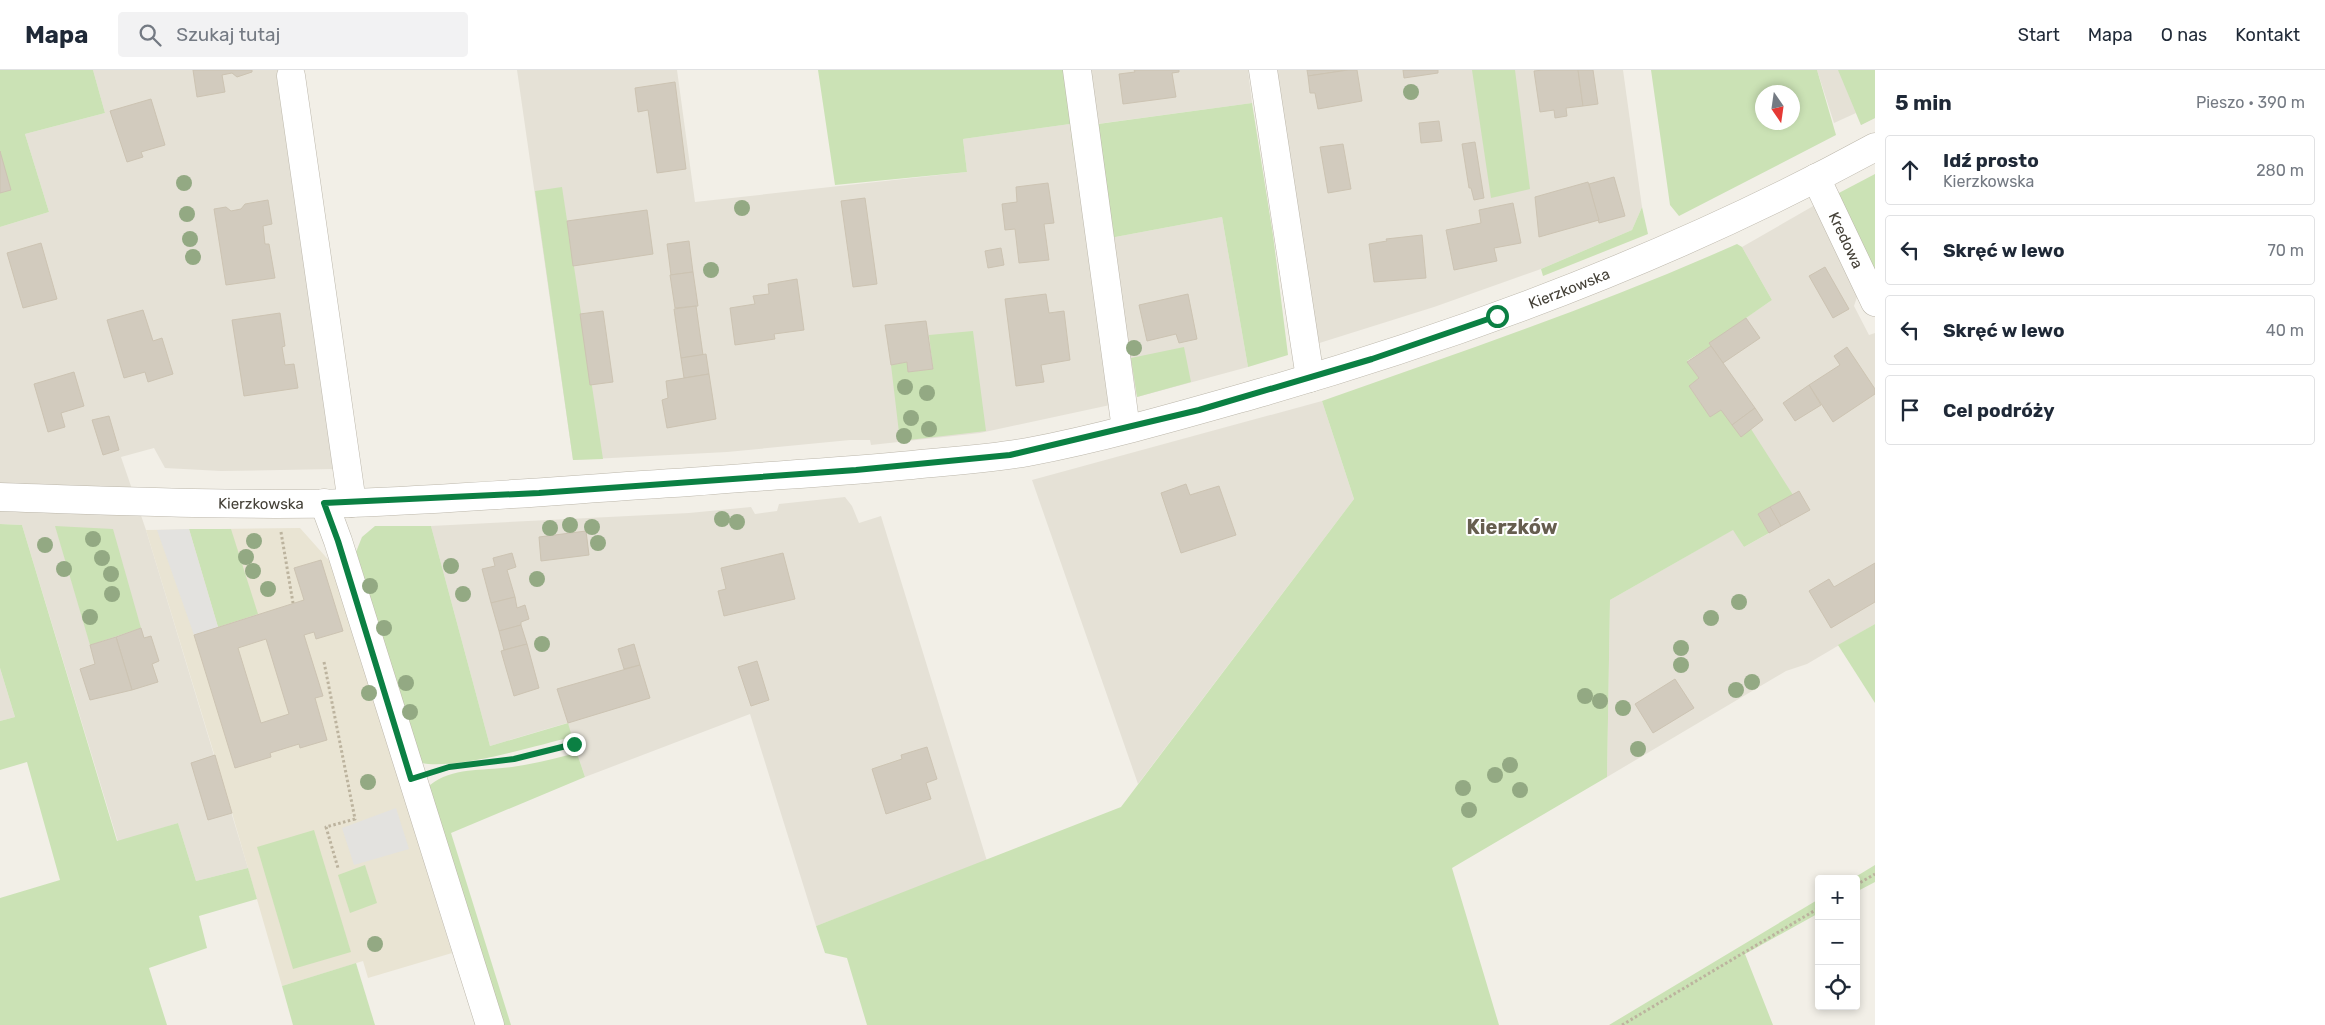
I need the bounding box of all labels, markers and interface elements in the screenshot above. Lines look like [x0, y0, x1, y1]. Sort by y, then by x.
search box [118, 12, 468, 57]
text: Mapa [25, 21, 88, 49]
icon: search [136, 21, 164, 49]
text: Szukaj tutaj [176, 23, 280, 46]
text: Start [2018, 24, 2060, 46]
text: Mapa [2088, 24, 2133, 46]
text: O nas [2161, 24, 2207, 46]
text: Kontakt [2235, 24, 2300, 46]
north arrow [1755, 85, 1800, 130]
text: 5 min [1895, 90, 1952, 115]
text: Pieszo · 390 m [2196, 93, 2305, 112]
text: Idź prosto [1943, 149, 2039, 172]
icon: ahead [1896, 156, 1924, 184]
text: 280 m [2256, 161, 2304, 180]
text: Kierzkowska [1943, 172, 2034, 191]
street label: Kredowa [1825, 209, 1867, 271]
icon: left [1896, 236, 1924, 264]
text: Skręć w lewo [1943, 239, 2065, 262]
text: 70 m [2267, 241, 2304, 260]
street label: Kierzkowska [1526, 265, 1612, 313]
route start [1486, 305, 1509, 328]
icon: left [1896, 316, 1924, 344]
text: Skręć w lewo [1943, 319, 2065, 342]
text: 40 m [2266, 321, 2304, 340]
icon: arrive [1896, 396, 1924, 424]
text: Cel podróży [1943, 399, 2055, 422]
street label: Kierzkowska [218, 494, 304, 513]
district label: Kierzków [1467, 515, 1558, 539]
route end [563, 733, 586, 756]
map controls [1815, 875, 1860, 1010]
button: + [1815, 875, 1860, 920]
button: − [1815, 920, 1860, 965]
button: locate [1815, 965, 1860, 1010]

